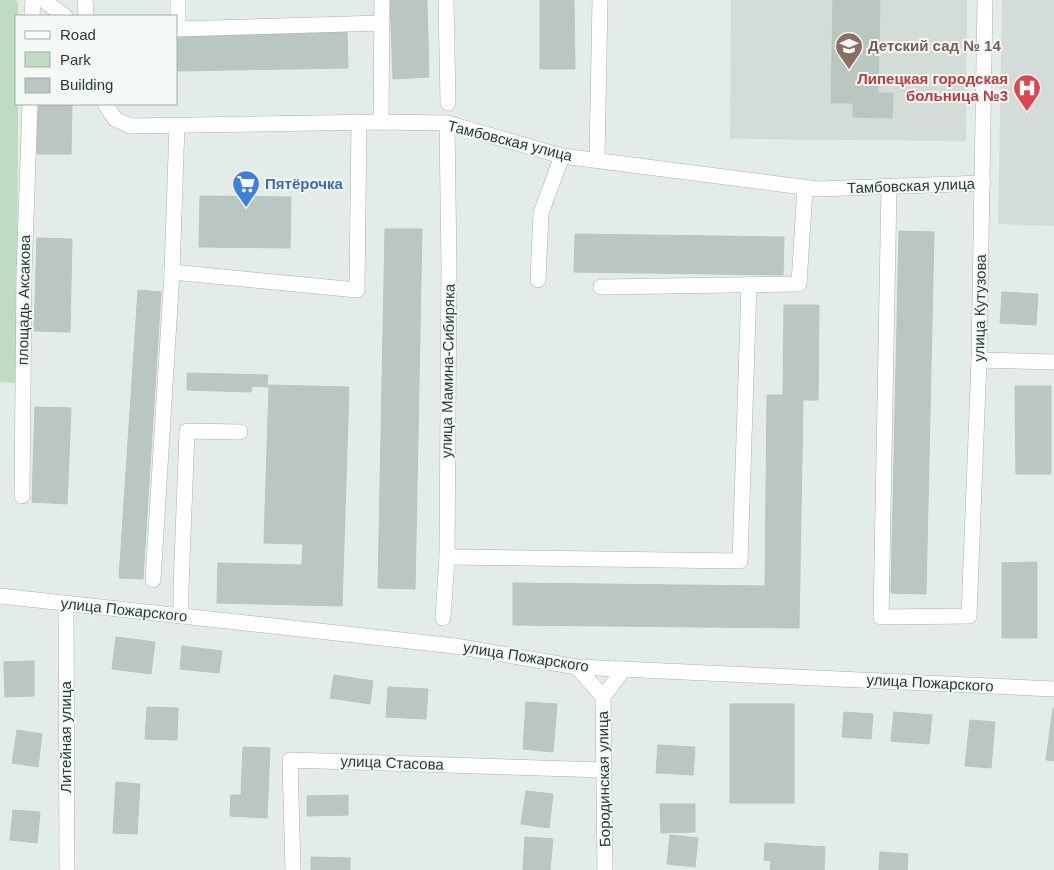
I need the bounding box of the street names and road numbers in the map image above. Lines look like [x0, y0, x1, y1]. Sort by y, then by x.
street label: Тамбовская улица [446, 117, 575, 164]
street label: Тамбовская улица [847, 175, 976, 196]
street label: площадь Аксакова [14, 234, 33, 365]
street label: улица Кутузова [970, 254, 989, 362]
street label: улица Мамина-Сибиряка [437, 283, 458, 458]
street label: улица Пожарского [60, 594, 188, 625]
street label: улица Пожарского [462, 638, 590, 675]
street label: улица Пожарского [866, 671, 994, 694]
street label: Литейная улица [57, 680, 74, 793]
street label: Бородинская улица [594, 710, 613, 847]
street label: улица Стасова [340, 752, 445, 773]

